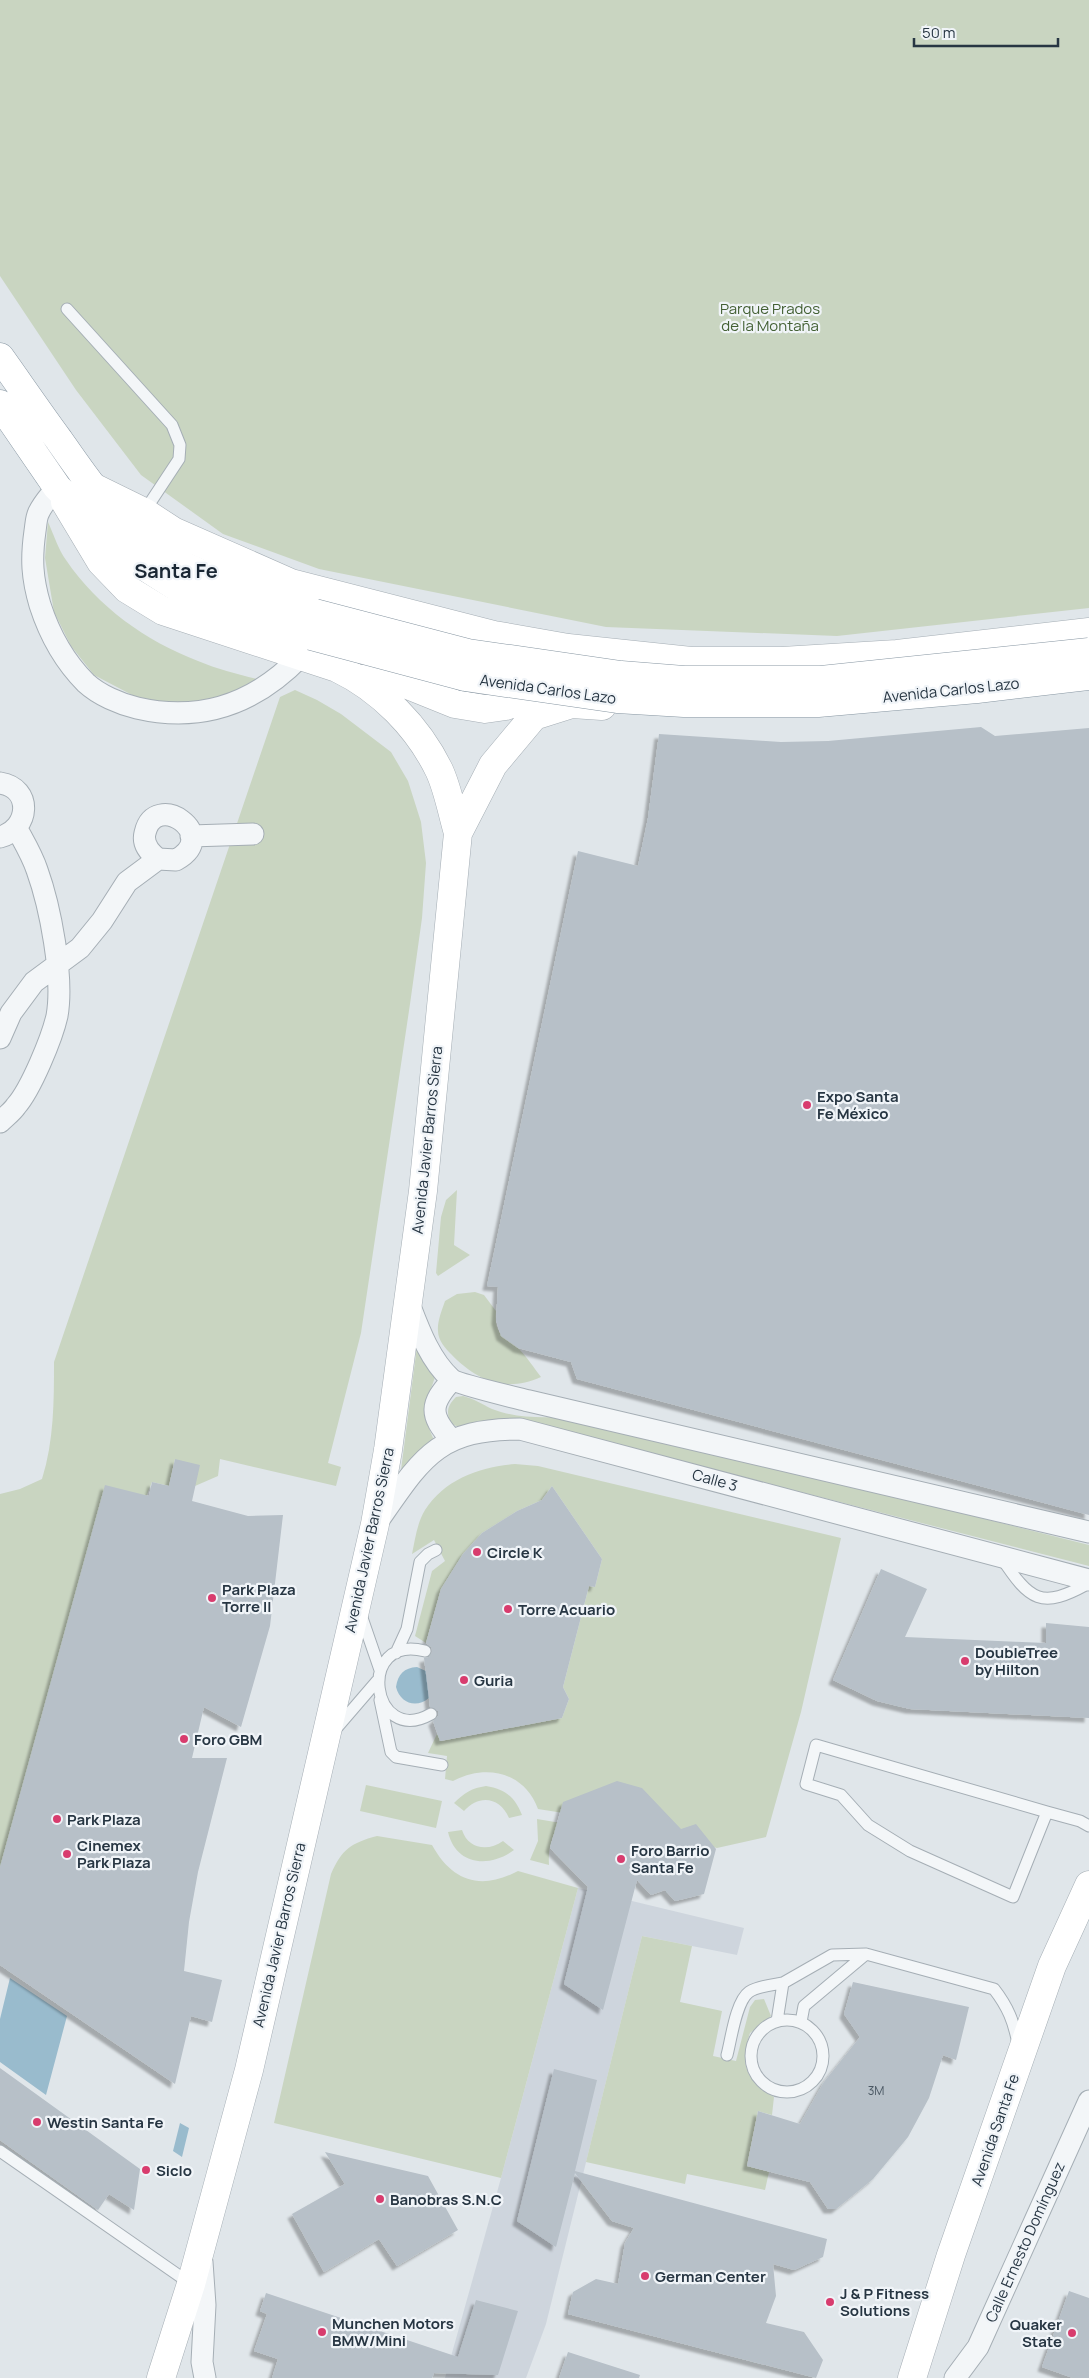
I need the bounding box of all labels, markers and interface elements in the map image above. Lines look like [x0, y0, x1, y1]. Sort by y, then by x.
scale bar [914, 15, 1058, 47]
text: 50 m [922, 22, 956, 43]
park label: Parque Prados de la Montaña [720, 298, 820, 336]
district label: Santa Fe [134, 557, 218, 584]
street label: Avenida Carlos Lazo [479, 669, 618, 709]
street label: Avenida Carlos Lazo [882, 672, 1020, 708]
street label: Avenida Javier Barros Sierra [407, 1045, 447, 1235]
place label: Expo Santa Fe México [817, 1086, 899, 1124]
marker: Expo Santa Fe México [801, 1099, 813, 1111]
street label: Avenida Javier Barros Sierra [339, 1445, 399, 1635]
street label: Calle 3 [690, 1464, 740, 1496]
place label: Circle K [487, 1542, 543, 1563]
marker: Circle K [471, 1546, 483, 1558]
place label: Park Plaza Torre II [222, 1579, 296, 1617]
marker: Park Plaza Torre II [206, 1592, 218, 1604]
place label: Torre Acuario [518, 1599, 615, 1620]
marker: Torre Acuario [502, 1603, 514, 1615]
place label: DoubleTree by Hilton [975, 1642, 1058, 1680]
marker: DoubleTree by Hilton [959, 1655, 971, 1667]
place label: Guria [474, 1670, 513, 1691]
marker: Guria [458, 1674, 470, 1686]
place label: Foro GBM [194, 1729, 262, 1750]
marker: Foro GBM [178, 1733, 190, 1745]
place label: Park Plaza [67, 1809, 141, 1830]
marker: Park Plaza [51, 1813, 63, 1825]
place label: Cinemex Park Plaza [77, 1835, 151, 1873]
place label: Foro Barrio Santa Fe [631, 1840, 710, 1878]
street label: Avenida Javier Barros Sierra [248, 1841, 310, 2029]
marker: Cinemex Park Plaza [61, 1848, 73, 1860]
marker: Foro Barrio Santa Fe [615, 1853, 627, 1865]
street label: Avenida Santa Fe [966, 2071, 1024, 2189]
house number: 3M [868, 2082, 884, 2099]
place label: Westin Santa Fe [47, 2112, 164, 2133]
marker: Westin Santa Fe [31, 2116, 43, 2128]
street label: Calle Ernesto Domínguez [980, 2158, 1070, 2326]
place label: Siclo [156, 2160, 192, 2181]
marker: Siclo [140, 2164, 152, 2176]
place label: Banobras S.N.C [390, 2189, 502, 2210]
marker: Banobras S.N.C [374, 2193, 386, 2205]
place label: German Center [655, 2266, 766, 2287]
marker: German Center [639, 2270, 651, 2282]
place label: J & P Fitness Solutions [840, 2283, 929, 2321]
marker: J & P Fitness Solutions [824, 2296, 836, 2308]
place label: Munchen Motors BMW/Mini [332, 2313, 454, 2351]
place label: Quaker State [1010, 2314, 1062, 2352]
marker: Munchen Motors BMW/Mini [316, 2326, 328, 2338]
marker: Quaker State [1066, 2327, 1078, 2339]

